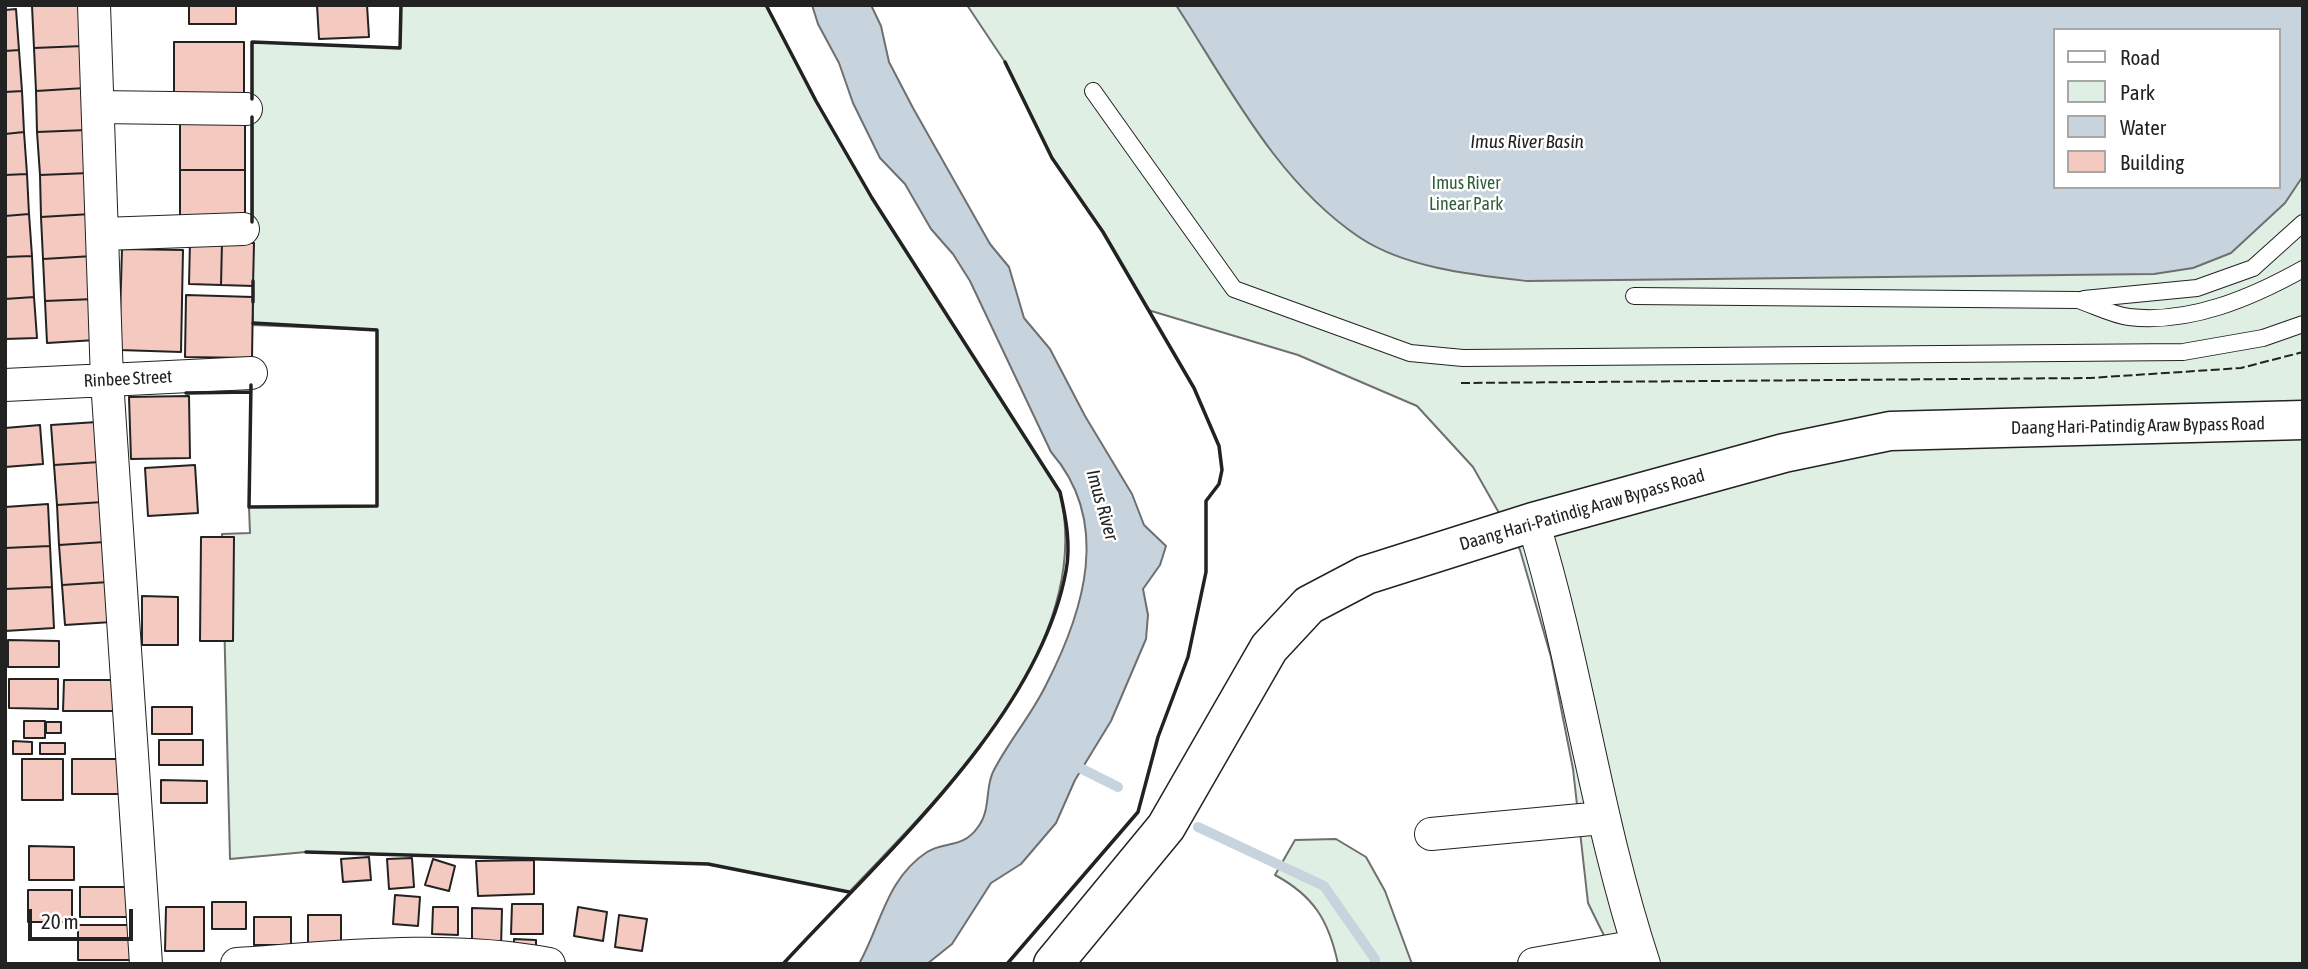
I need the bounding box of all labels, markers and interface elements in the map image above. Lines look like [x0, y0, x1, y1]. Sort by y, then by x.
legend [2052, 28, 2280, 189]
text: Road [2120, 45, 2160, 69]
text: Park [2120, 80, 2155, 104]
text: Water [2120, 115, 2166, 139]
water label: Imus River Basin [1470, 131, 1584, 153]
text: Building [2120, 150, 2184, 174]
park label: Imus River Linear Park [1429, 172, 1503, 214]
street label: Rinbee Street [83, 366, 173, 392]
street label: Daang Hari-Patindig Araw Bypass Road [2011, 413, 2265, 439]
street label: Daang Hari-Patindig Araw Bypass Road [1457, 465, 1707, 555]
water label: Imus River [1081, 467, 1123, 543]
scale bar [32, 895, 136, 939]
text: 20 m [41, 909, 79, 933]

